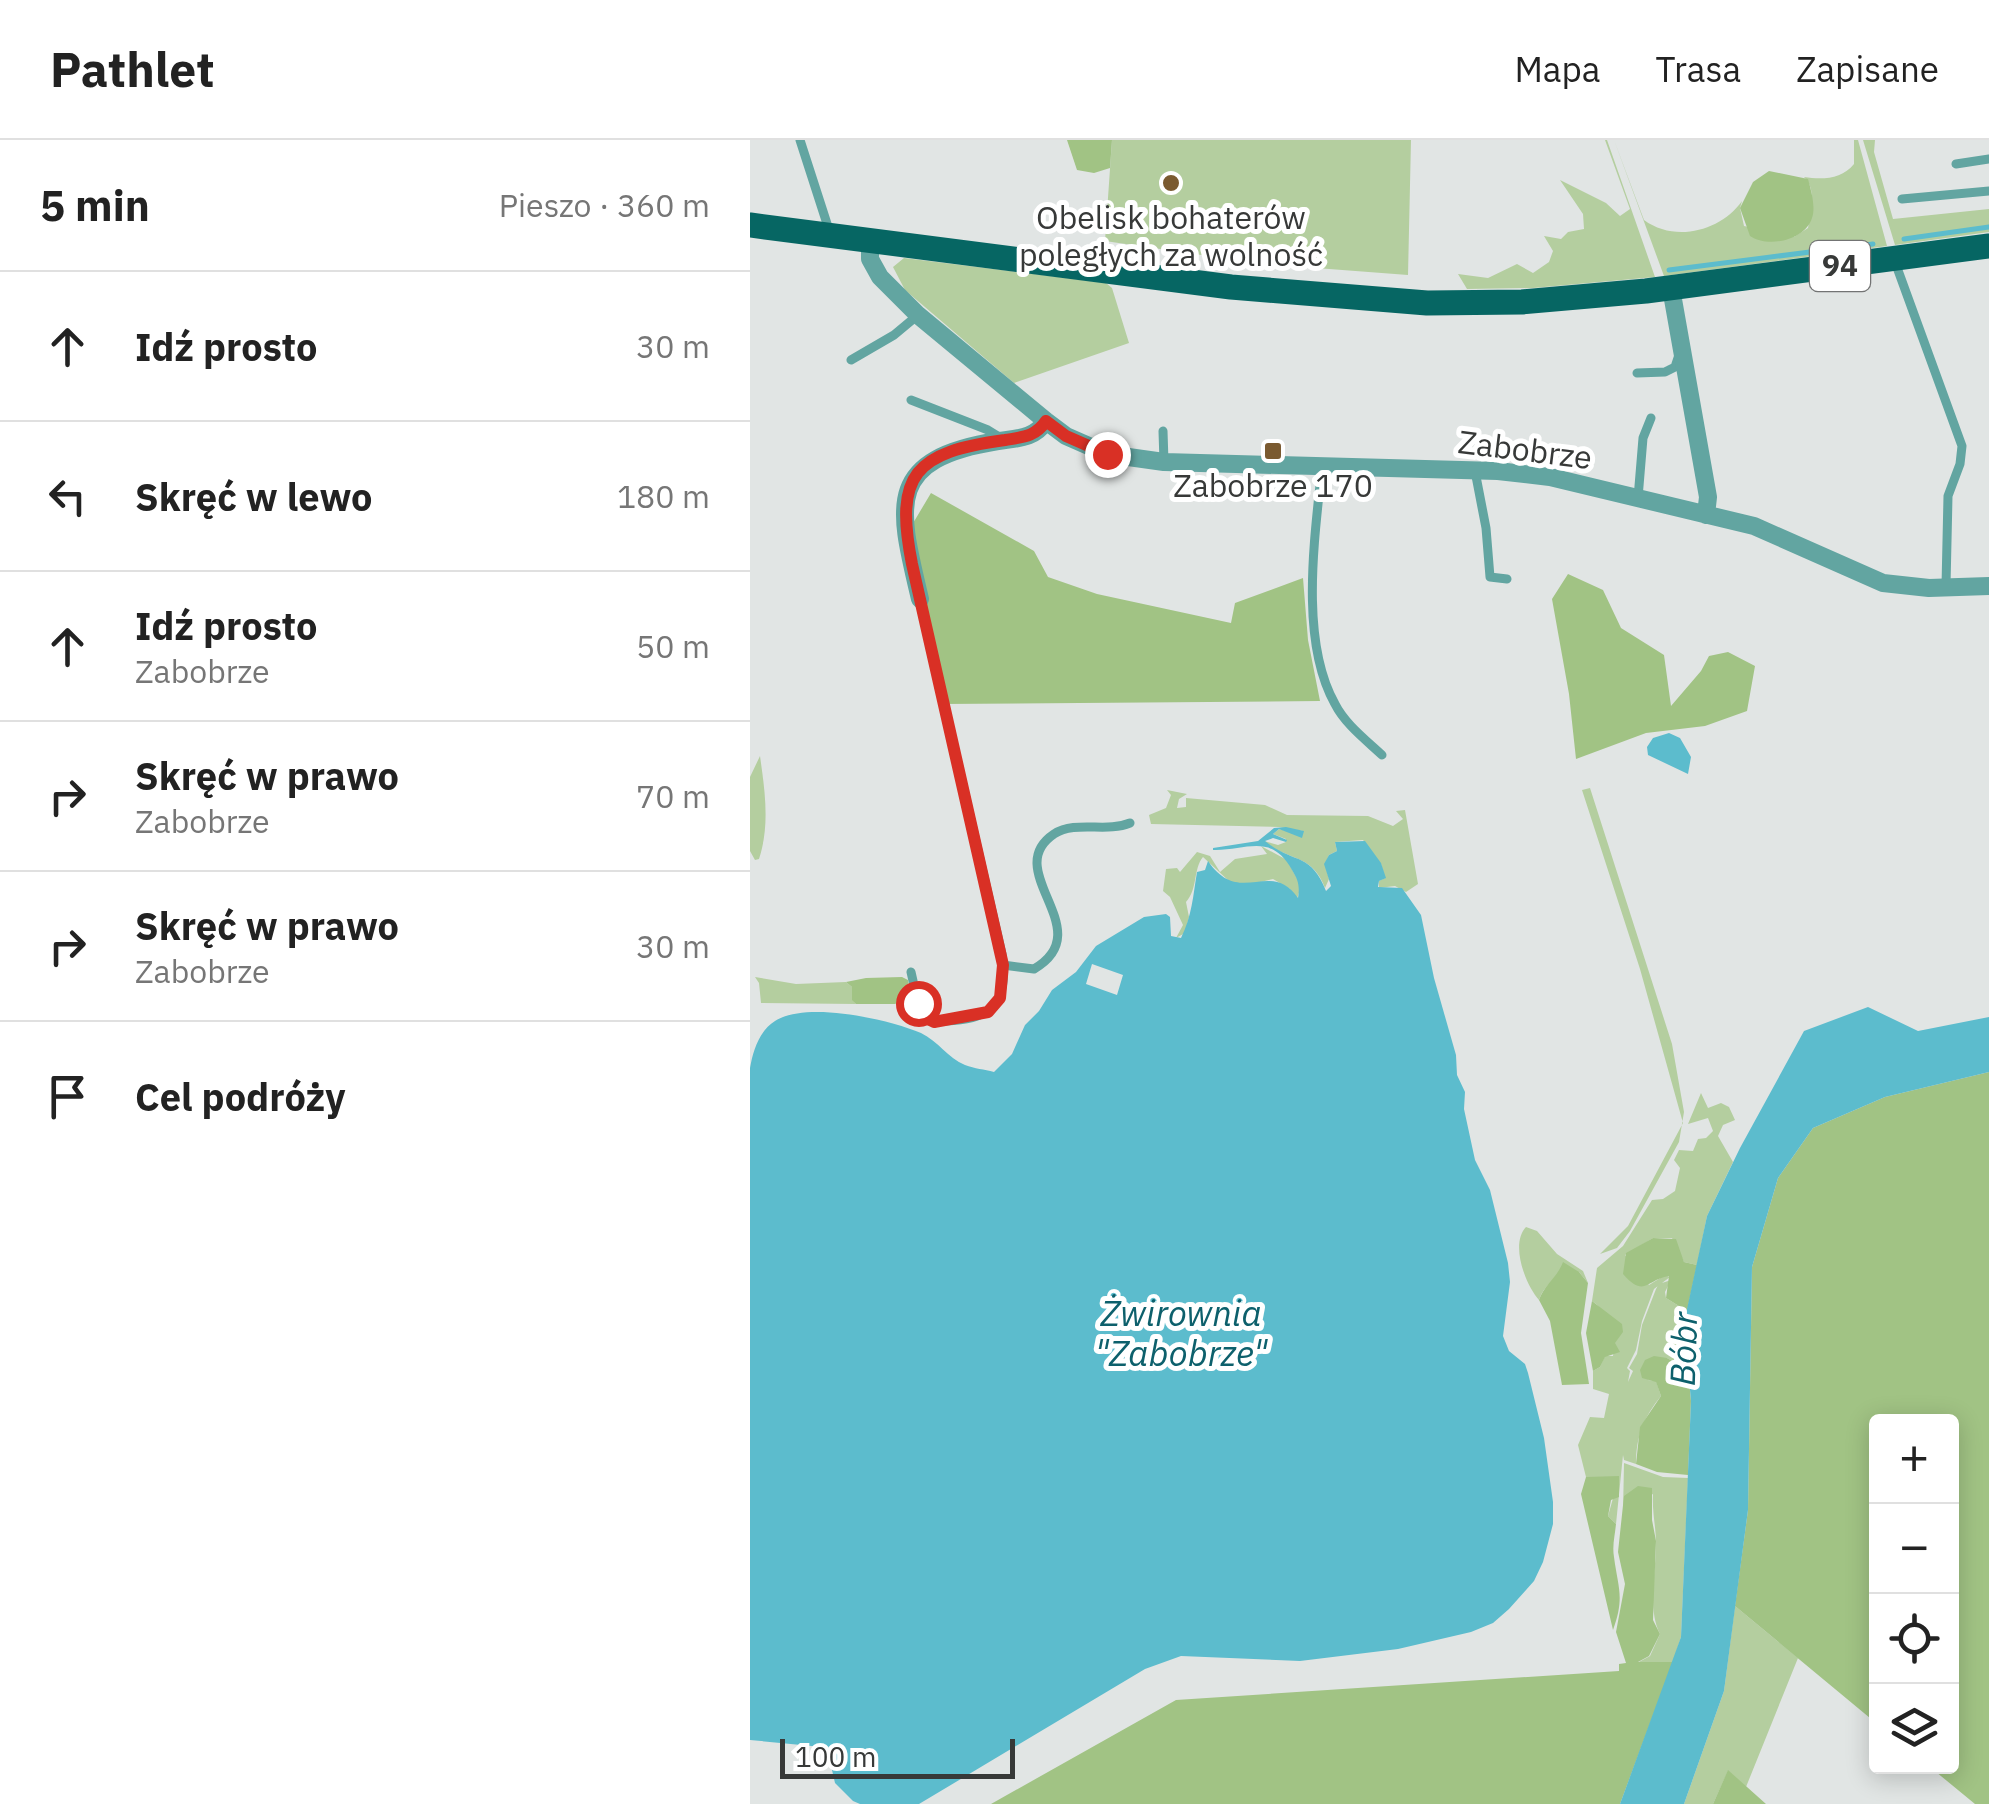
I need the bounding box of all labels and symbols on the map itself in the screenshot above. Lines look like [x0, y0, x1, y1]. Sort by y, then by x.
marker: Obelisk bohaterów poległych za wolność [1160, 172, 1182, 194]
place label: Obelisk bohaterów poległych za wolność [1019, 196, 1323, 275]
road number: 94 [1810, 241, 1870, 291]
street label: Zabobrze [1456, 420, 1594, 478]
route end [1085, 432, 1131, 478]
marker: Zabobrze 170 [1262, 440, 1284, 462]
place label: Zabobrze 170 [1173, 464, 1373, 506]
route start [896, 981, 942, 1027]
water label: Żwirownia "Zabobrze" [1095, 1290, 1268, 1376]
water label: Bóbr [1659, 1310, 1707, 1387]
scale bar [780, 1734, 1015, 1778]

